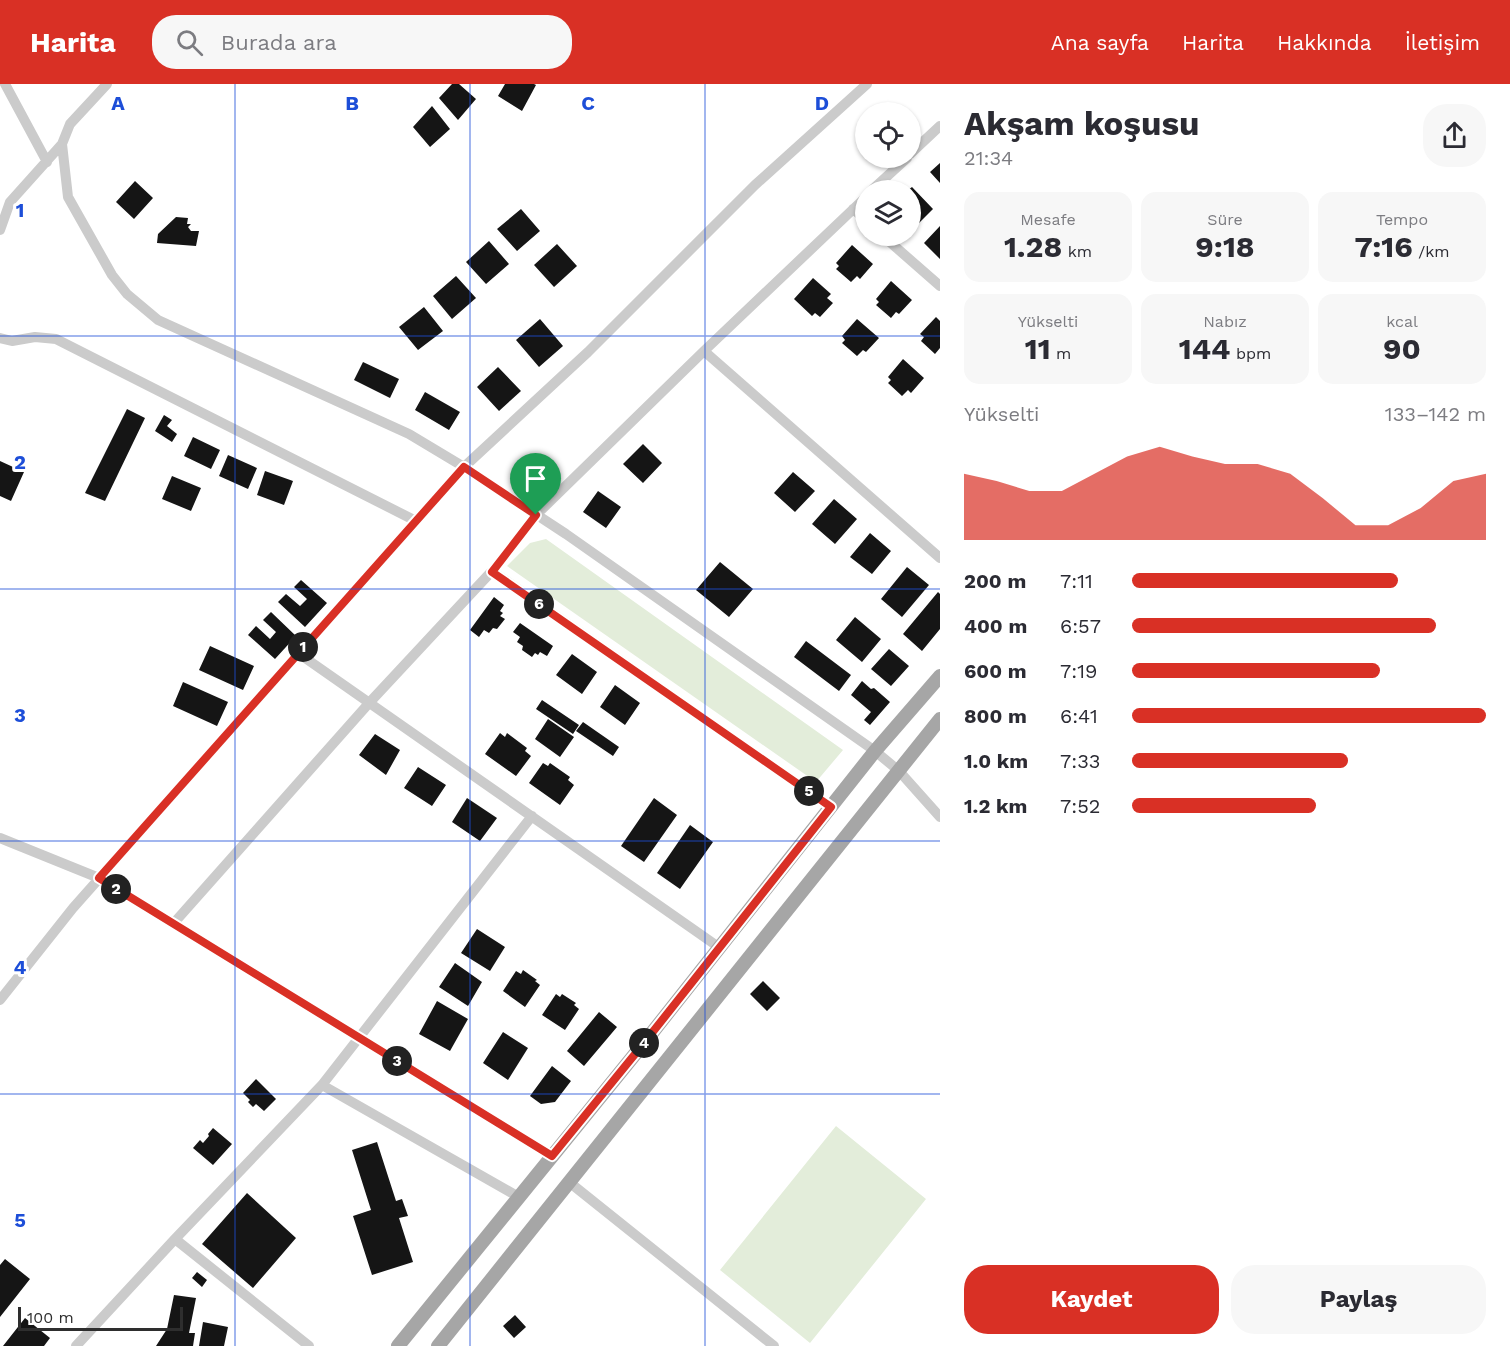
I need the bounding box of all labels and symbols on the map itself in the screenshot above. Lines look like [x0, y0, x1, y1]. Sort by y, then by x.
text: A [111, 91, 125, 115]
text: B [345, 91, 359, 115]
text: C [581, 91, 595, 115]
text: D [815, 91, 829, 115]
text: 1 [16, 198, 24, 222]
text: 2 [14, 450, 26, 474]
pin [510, 453, 561, 515]
pin: 6 [524, 589, 554, 619]
pin: 1 [288, 632, 318, 662]
text: 3 [14, 703, 26, 727]
pin: 5 [794, 776, 824, 806]
pin: 2 [101, 874, 131, 904]
text: 4 [14, 955, 27, 979]
pin: 4 [629, 1028, 659, 1058]
pin: 3 [382, 1046, 412, 1076]
text: 5 [14, 1208, 26, 1232]
scale bar [18, 1304, 183, 1332]

